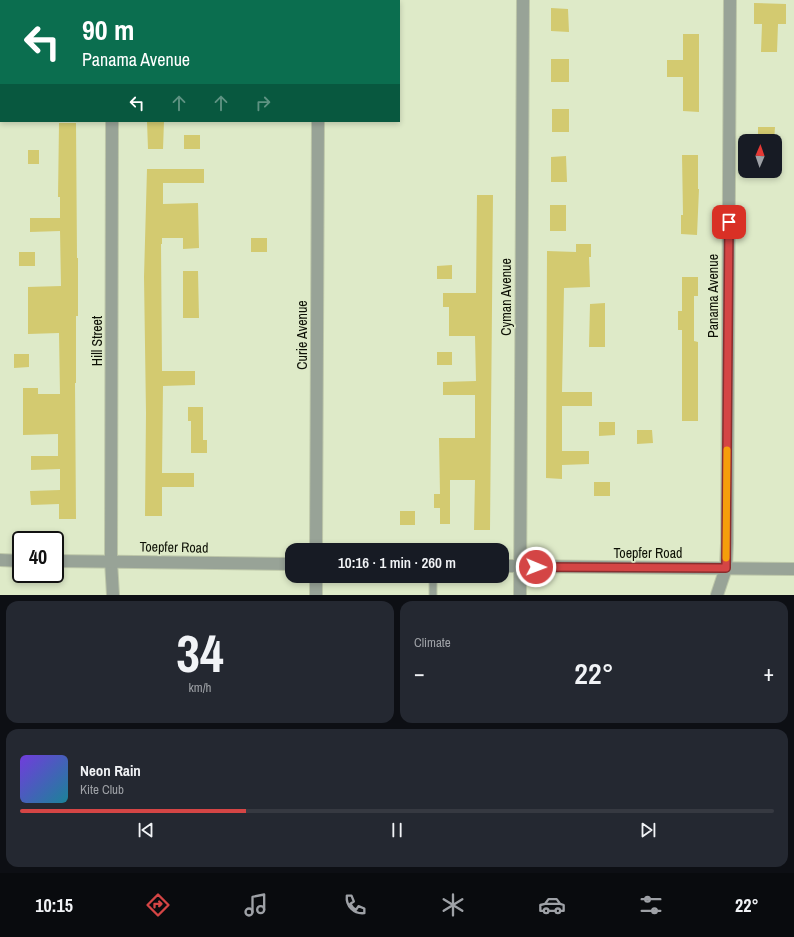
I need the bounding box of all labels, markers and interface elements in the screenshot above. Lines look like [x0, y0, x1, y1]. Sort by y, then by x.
text: 90 m [82, 11, 134, 49]
icon: left [16, 16, 68, 68]
text: Panama Avenue [82, 47, 190, 72]
icon: left [126, 92, 148, 114]
icon: ahead [168, 92, 190, 114]
icon: ahead [210, 92, 232, 114]
icon: right [252, 92, 274, 114]
north arrow [738, 134, 782, 178]
map controls [738, 134, 782, 178]
pin [712, 205, 746, 239]
icon: arrive [718, 211, 740, 233]
street label: Panama Avenue [704, 254, 722, 338]
street label: Cyman Avenue [497, 258, 515, 336]
street label: Curie Avenue [293, 300, 311, 370]
street label: Hill Street [88, 316, 106, 366]
speed limit sign: 40 [12, 531, 64, 583]
street label: Toepfer Road [139, 537, 209, 557]
street label: Toepfer Road [614, 544, 682, 562]
position arrow [515, 546, 557, 588]
text: 10:16 · 1 min · 260 m [338, 552, 456, 573]
text: 34 [176, 618, 224, 688]
text: Climate [414, 634, 451, 651]
text: 22° [574, 653, 614, 693]
text: − [414, 658, 425, 688]
text: + [763, 658, 774, 688]
text: km/h [188, 679, 212, 696]
text: Neon Rain [80, 760, 141, 781]
text: Kite Club [80, 781, 124, 798]
icon: previous [135, 819, 157, 841]
icon: pause [386, 819, 408, 841]
icon: next [637, 819, 659, 841]
icon: directions [144, 891, 172, 919]
icon: music [242, 891, 270, 919]
icon: phone [341, 891, 369, 919]
icon: climate [439, 891, 467, 919]
icon: car [538, 891, 566, 919]
icon: filters [637, 891, 665, 919]
text: 10:15 [35, 893, 73, 918]
text: 22° [735, 893, 759, 918]

